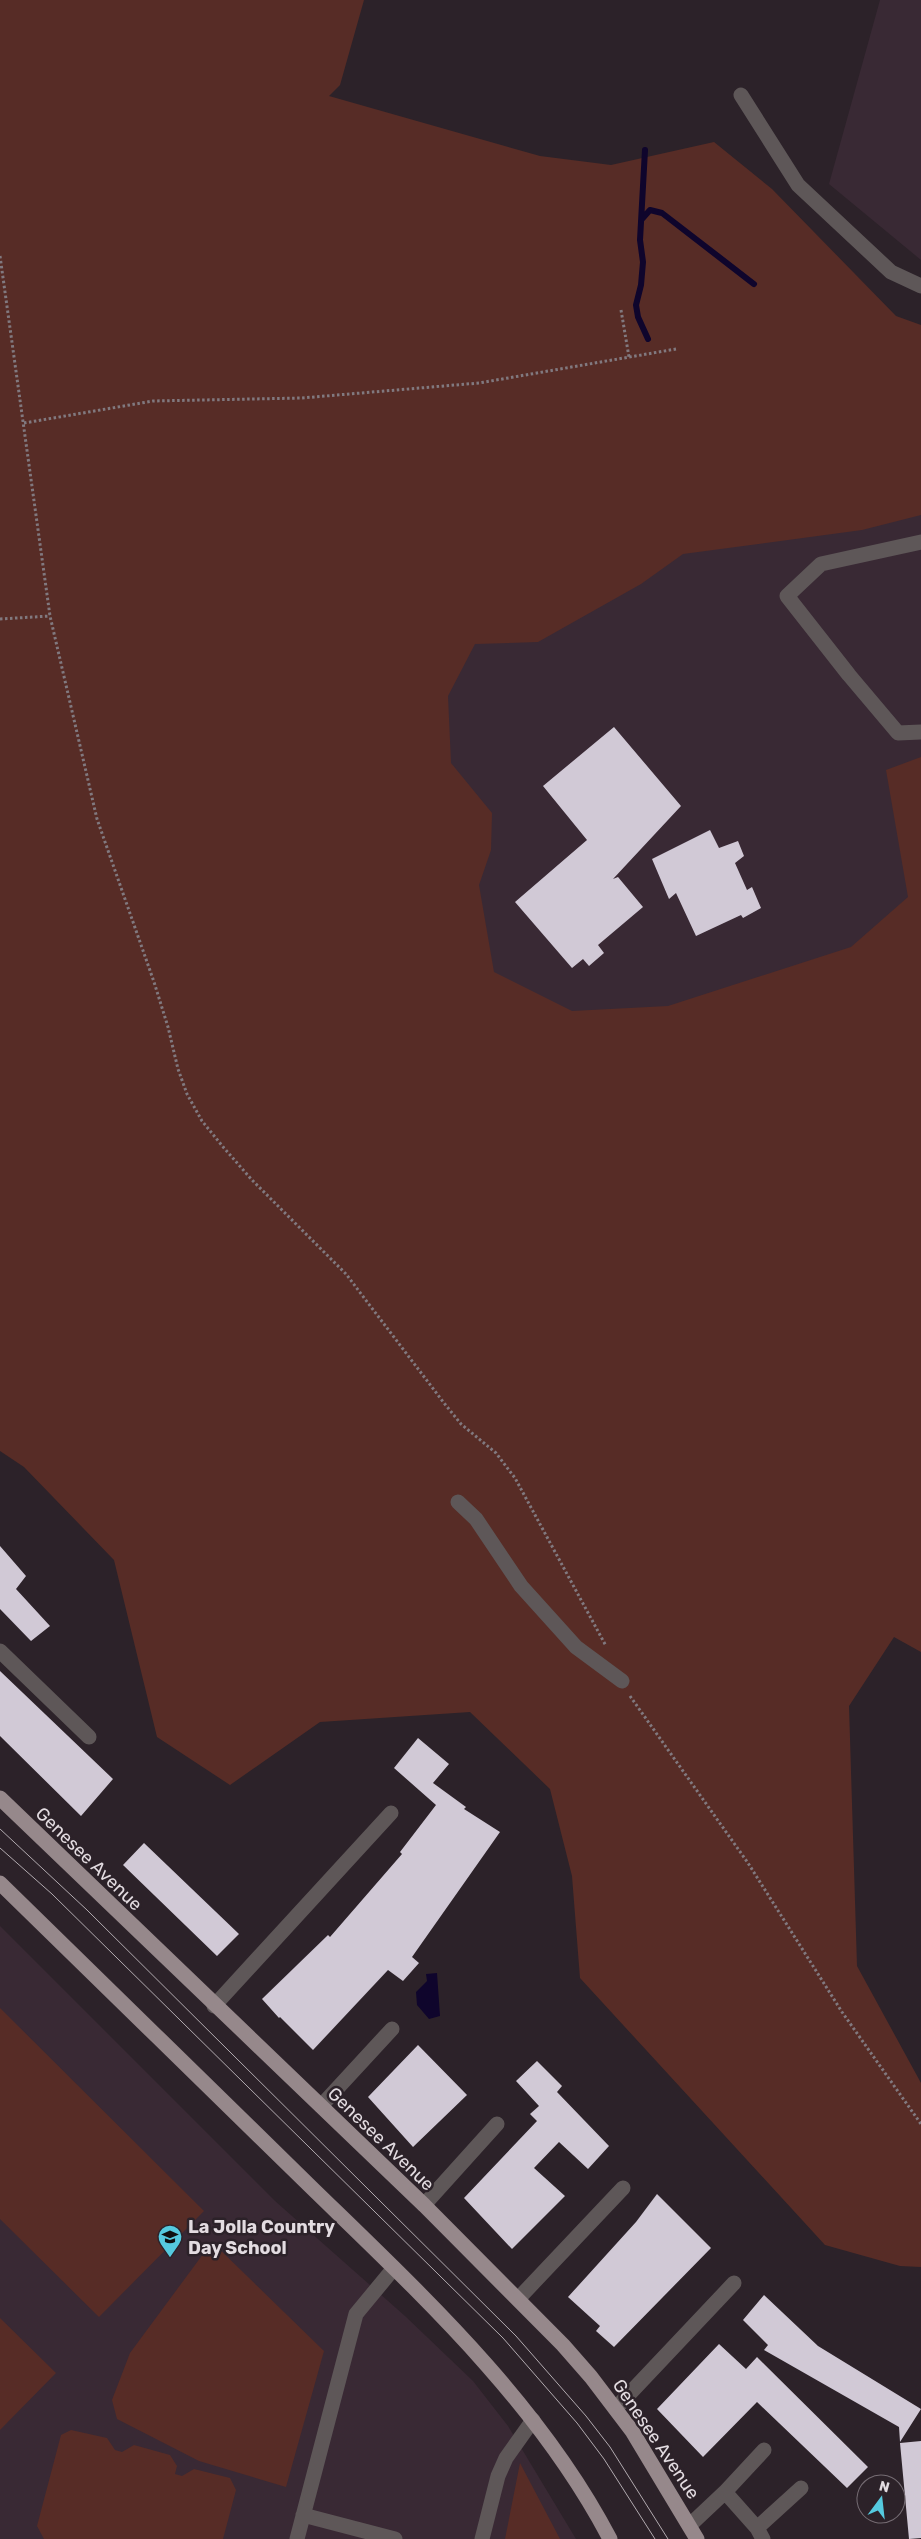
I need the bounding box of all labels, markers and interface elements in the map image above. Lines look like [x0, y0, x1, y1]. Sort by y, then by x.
street label: Genesee Avenue [31, 1803, 147, 1915]
street label: Genesee Avenue [323, 2083, 439, 2195]
place label: La Jolla Country Day School [188, 2216, 335, 2259]
school or university icon: La Jolla Country Day School [157, 2224, 183, 2258]
street label: Genesee Avenue [608, 2375, 704, 2503]
north arrow [856, 2474, 906, 2524]
text: N [877, 2477, 891, 2496]

